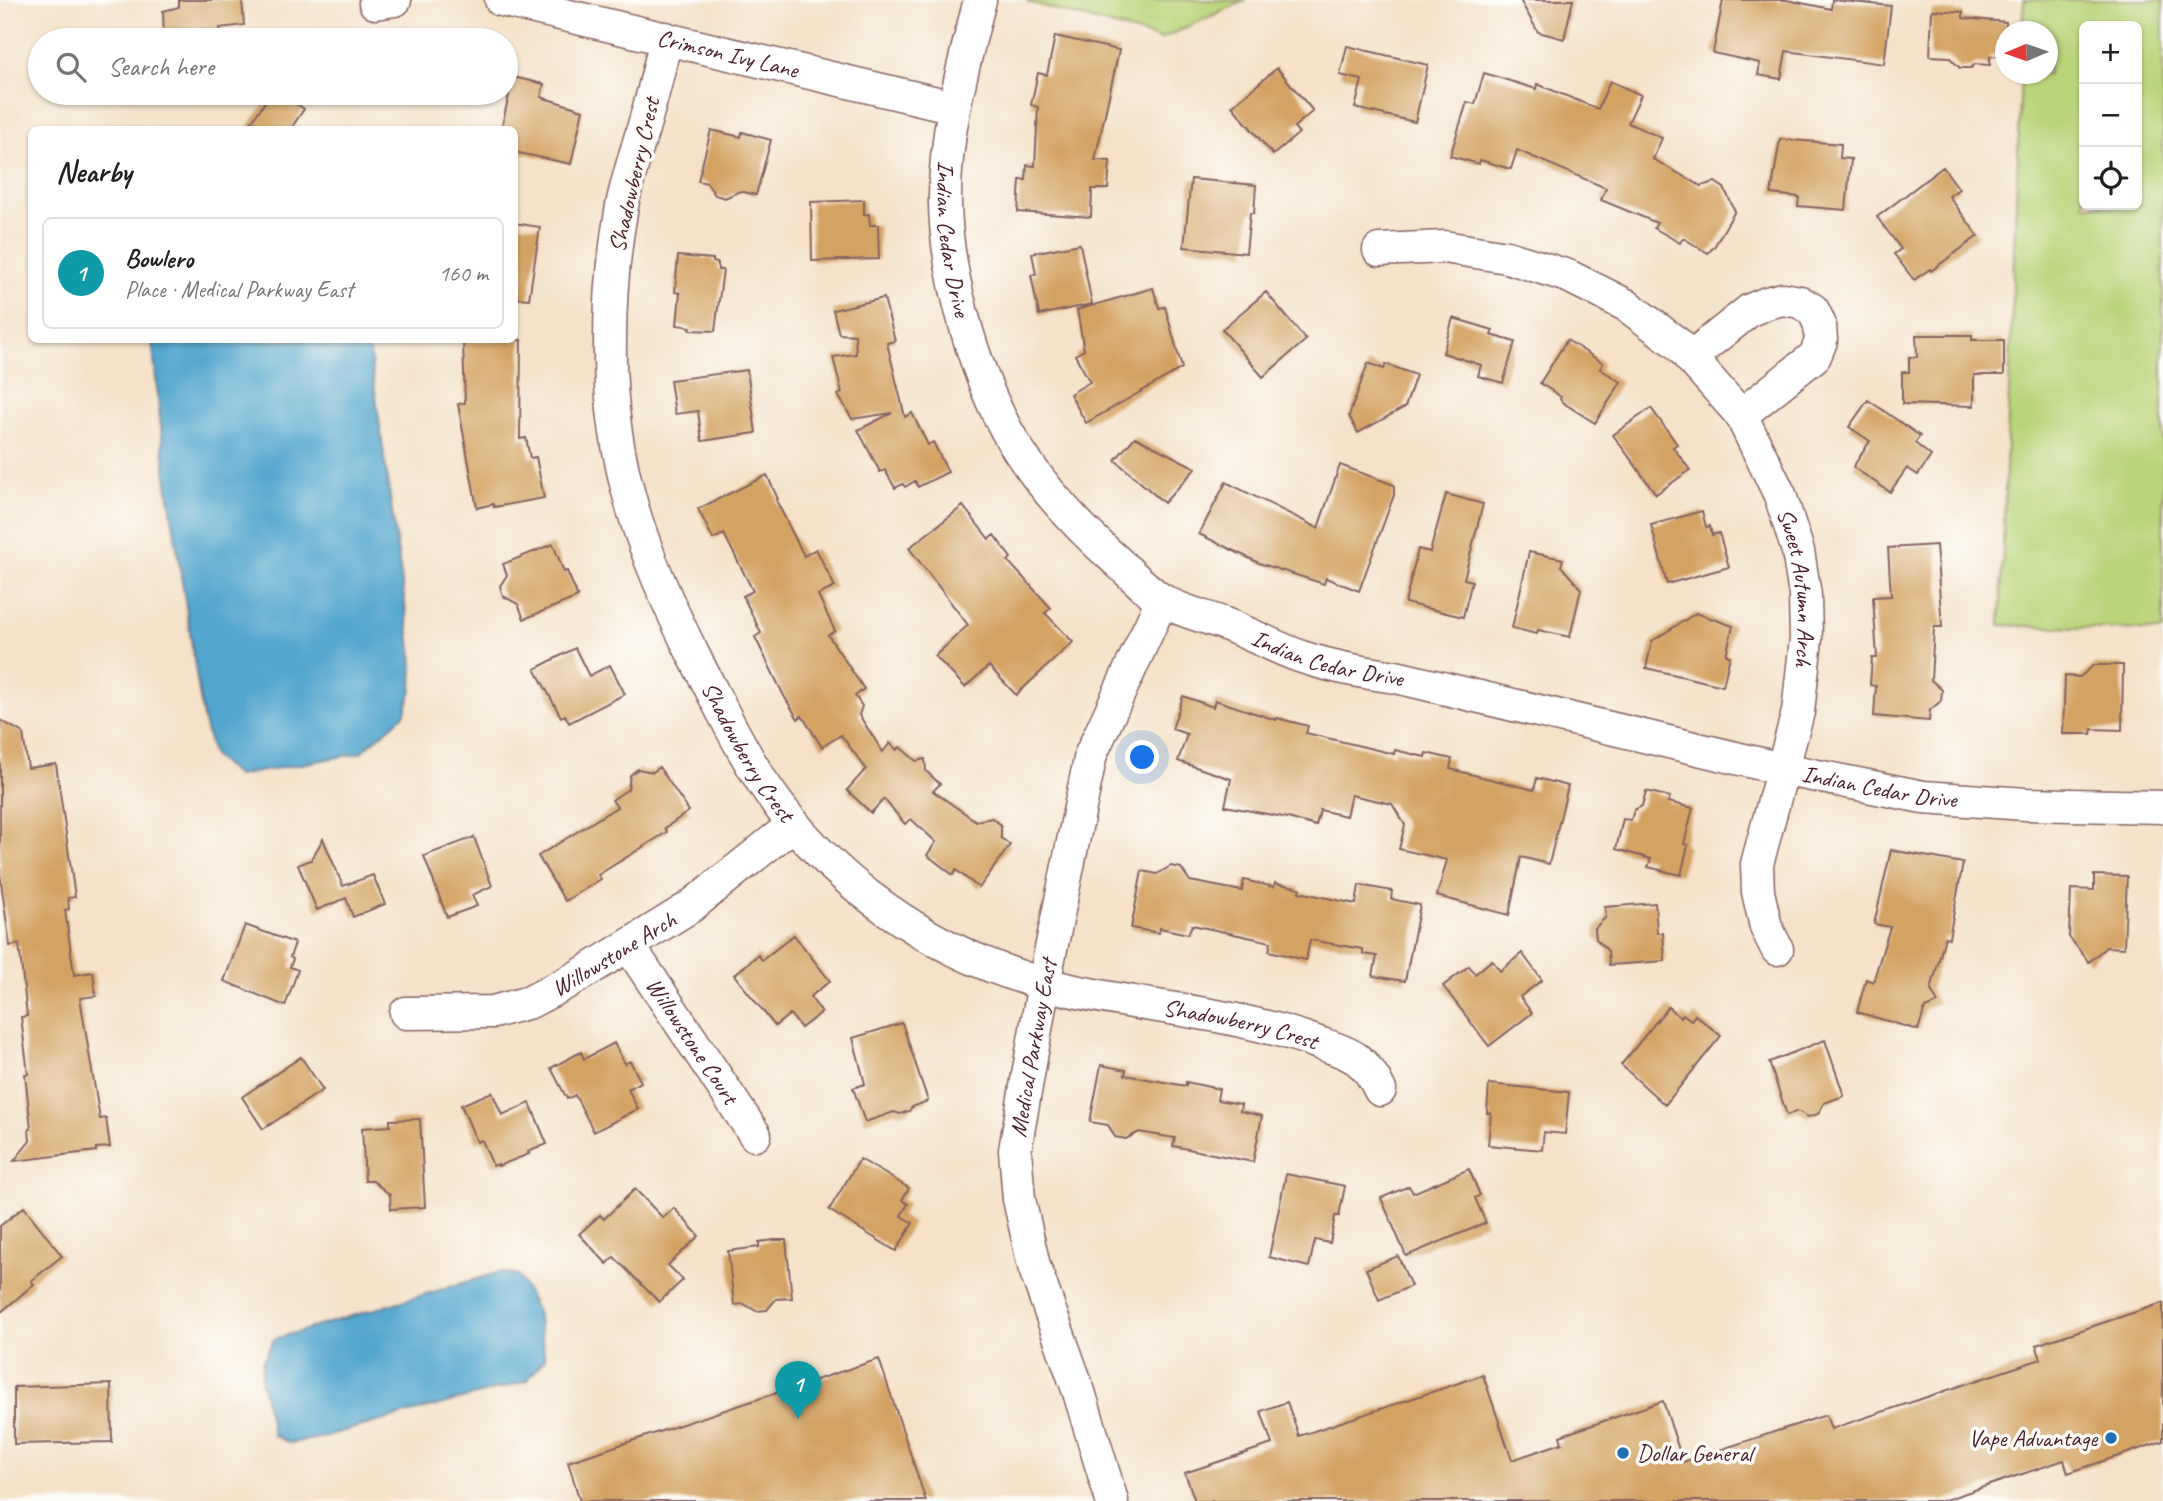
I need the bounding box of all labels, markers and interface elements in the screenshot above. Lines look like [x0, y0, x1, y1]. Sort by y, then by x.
north arrow [1995, 21, 2058, 84]
map controls [2079, 21, 2142, 210]
button: + [2079, 21, 2142, 84]
street label: Crimson Ivy Lane [654, 22, 803, 85]
search box [28, 28, 518, 105]
icon: search [52, 48, 90, 86]
text: Search here [108, 50, 214, 83]
button: − [2079, 84, 2142, 147]
street label: Shadowberry Crest [602, 93, 667, 255]
button: locate [2079, 147, 2142, 210]
text: Nearby [56, 153, 132, 191]
street label: Indian Cedar Drive [930, 160, 978, 322]
text: Bowlero [125, 242, 193, 275]
text: 1 [76, 259, 86, 288]
text: 160 m [439, 259, 488, 288]
text: Place · Medical Parkway East [125, 275, 353, 304]
street label: Sweet Autumn Arch [1770, 505, 1821, 670]
street label: Indian Cedar Drive [1247, 622, 1409, 694]
street label: Shadowberry Crest [695, 677, 802, 830]
your location [1125, 740, 1159, 774]
street label: Indian Cedar Drive [1799, 758, 1960, 814]
street label: Willowstone Arch [547, 904, 682, 1003]
street label: Medical Parkway East [1003, 953, 1064, 1139]
street label: Willowstone Court [639, 972, 746, 1112]
street label: Shadowberry Crest [1161, 992, 1324, 1057]
pin: 1 [775, 1361, 821, 1419]
place label: Vape Advantage [1968, 1423, 2099, 1453]
marker: Vape Advantage [2103, 1430, 2119, 1446]
place label: Dollar General [1637, 1438, 1756, 1468]
marker: Dollar General [1615, 1445, 1631, 1461]

